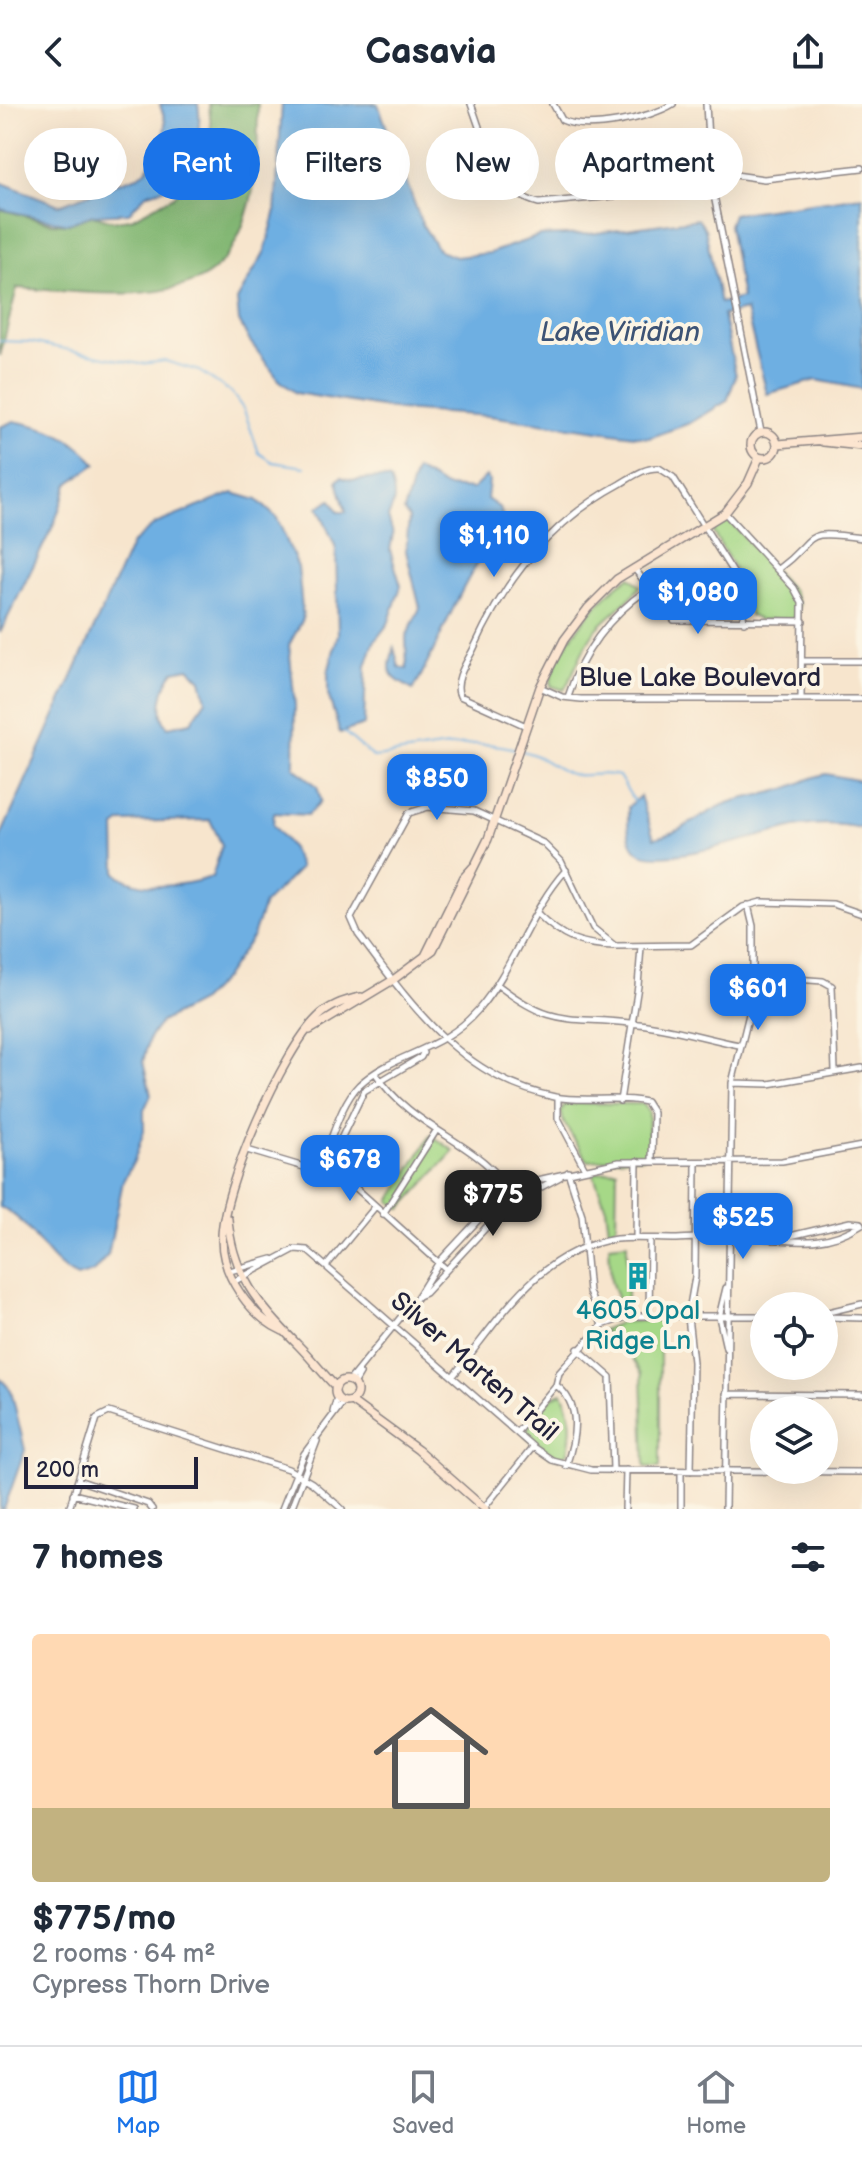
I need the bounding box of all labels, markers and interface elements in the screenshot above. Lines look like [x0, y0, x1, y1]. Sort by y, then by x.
icon: back [32, 30, 76, 74]
icon: share [786, 30, 830, 74]
text: Casavia [365, 31, 497, 74]
chip: Buy [24, 128, 127, 200]
chip: Rent [143, 128, 260, 200]
chip: Filters [276, 128, 410, 200]
chip: New [426, 128, 539, 200]
chip: Apartment [555, 128, 743, 200]
water label: Lake Viridian [540, 316, 700, 349]
pin: $1,110 [429, 511, 559, 579]
text: $1,110 [458, 521, 530, 552]
pin: $1,080 [633, 568, 763, 636]
text: $1,080 [657, 578, 739, 609]
street label: Blue Lake Boulevard [579, 663, 821, 694]
pin: $850 [390, 754, 484, 822]
text: $850 [405, 764, 469, 795]
pin: $601 [711, 964, 805, 1032]
text: $601 [728, 974, 788, 1005]
pin: $678 [303, 1135, 397, 1203]
text: $678 [319, 1145, 381, 1176]
pin: $775 [446, 1170, 540, 1238]
text: $775 [463, 1180, 523, 1211]
pin: $525 [696, 1193, 790, 1261]
text: $525 [712, 1203, 774, 1234]
building icon: 4605 Opal Ridge Ln [623, 1261, 653, 1291]
street label: Silver Marten Trail [384, 1286, 564, 1448]
map controls [750, 1292, 838, 1484]
button: locate [750, 1292, 838, 1380]
place label: 4605 Opal Ridge Ln [576, 1296, 700, 1357]
button: layers [750, 1396, 838, 1484]
scale bar [24, 1453, 198, 1489]
text: 200 m [36, 1457, 99, 1484]
icon: filters [786, 1535, 830, 1579]
text: 7 homes [32, 1537, 163, 1578]
icon: home [359, 1686, 503, 1830]
text: $775/mo [32, 1898, 176, 1939]
text: 2 rooms · 64 m² [32, 1939, 216, 1970]
text: Cypress Thorn Drive [32, 1970, 270, 2001]
tab: Map [116, 2065, 160, 2140]
tab: Saved [392, 2065, 454, 2140]
tab: Home [686, 2065, 746, 2140]

